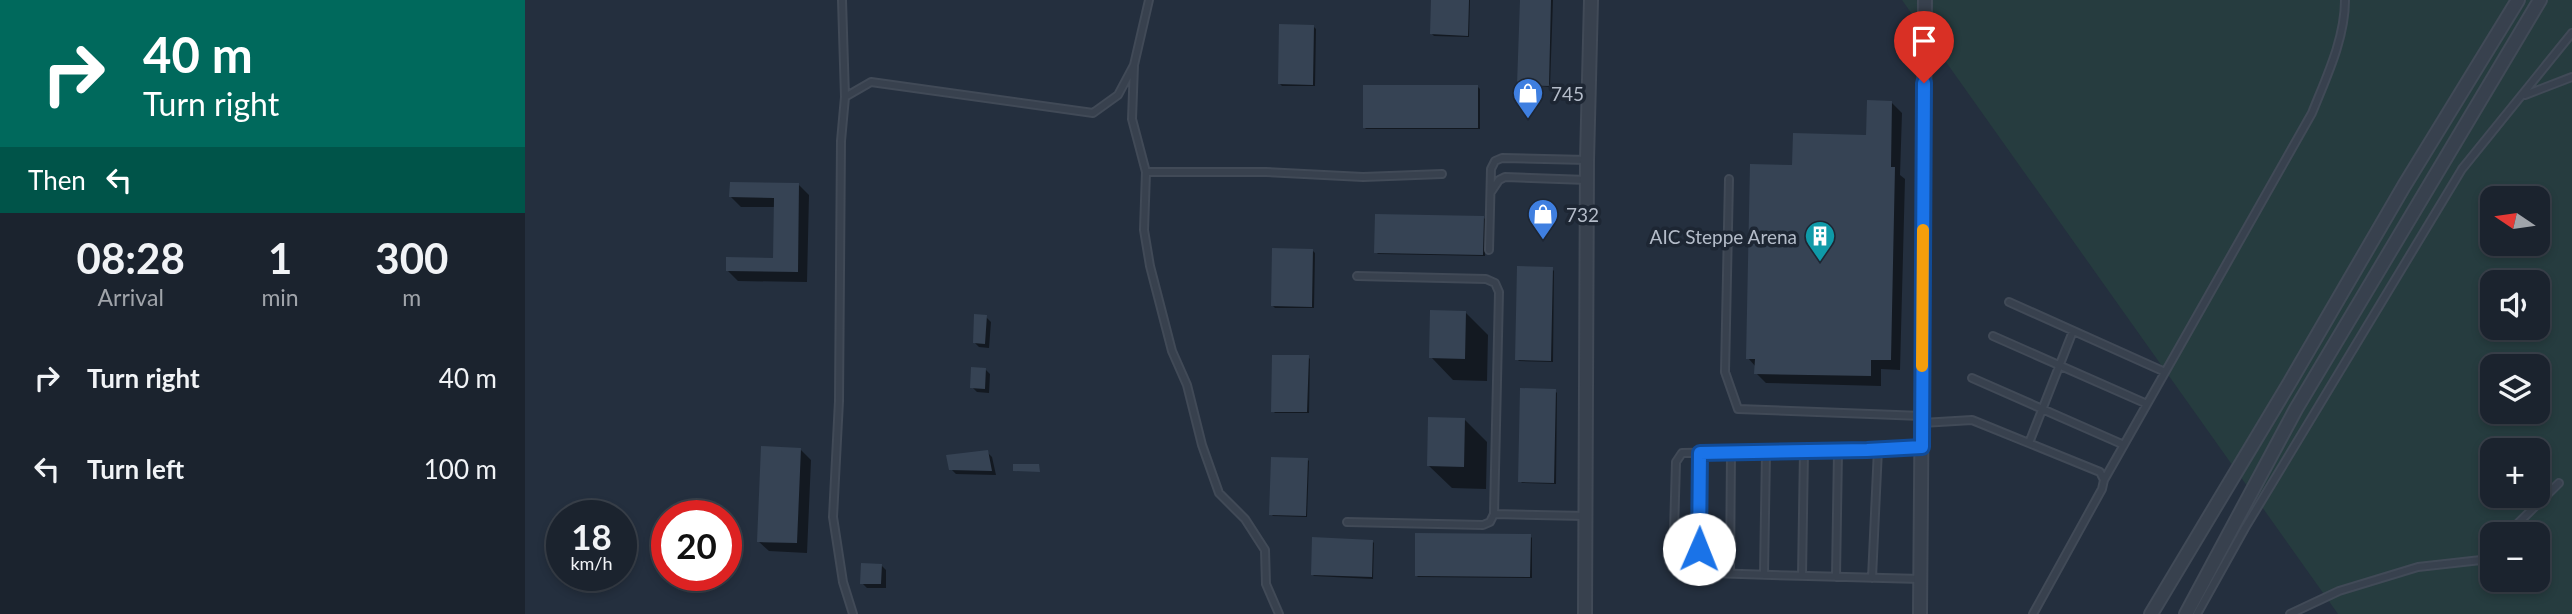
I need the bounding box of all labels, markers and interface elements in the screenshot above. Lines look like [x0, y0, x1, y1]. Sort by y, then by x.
pin [1894, 11, 1954, 83]
icon: arrive [1905, 22, 1943, 60]
text: 40 m [143, 25, 253, 83]
icon: right [28, 28, 119, 119]
shop icon: 745 [1511, 76, 1545, 120]
place label: 745 [1551, 82, 1584, 105]
text: Turn right [143, 84, 279, 123]
icon: left [100, 161, 138, 199]
text: Then [28, 164, 86, 196]
north arrow [2480, 186, 2550, 256]
map controls [2480, 186, 2550, 592]
shop icon: 732 [1526, 197, 1560, 241]
place label: 732 [1566, 203, 1599, 226]
building icon: AIC Steppe Arena [1803, 219, 1837, 263]
place label: AIC Steppe Arena [1650, 225, 1797, 248]
text: 08:28 [77, 233, 185, 283]
text: 1 [268, 233, 292, 283]
text: 300 [375, 233, 448, 283]
button: sound [2480, 270, 2550, 340]
text: Arrival [98, 283, 164, 311]
text: min [261, 283, 299, 311]
text: m [402, 283, 421, 311]
button: layers [2480, 354, 2550, 424]
icon: right [28, 359, 66, 397]
text: Turn right [87, 362, 200, 394]
text: 40 m [439, 362, 497, 394]
button: + [2480, 438, 2550, 508]
icon: left [28, 450, 66, 488]
text: Turn left [87, 453, 184, 485]
text: 100 m [424, 453, 497, 485]
speed limit sign: 20 [651, 500, 742, 591]
position arrow [1662, 512, 1736, 586]
text: 18 [571, 515, 612, 557]
button: − [2480, 522, 2550, 592]
text: km/h [570, 552, 613, 574]

